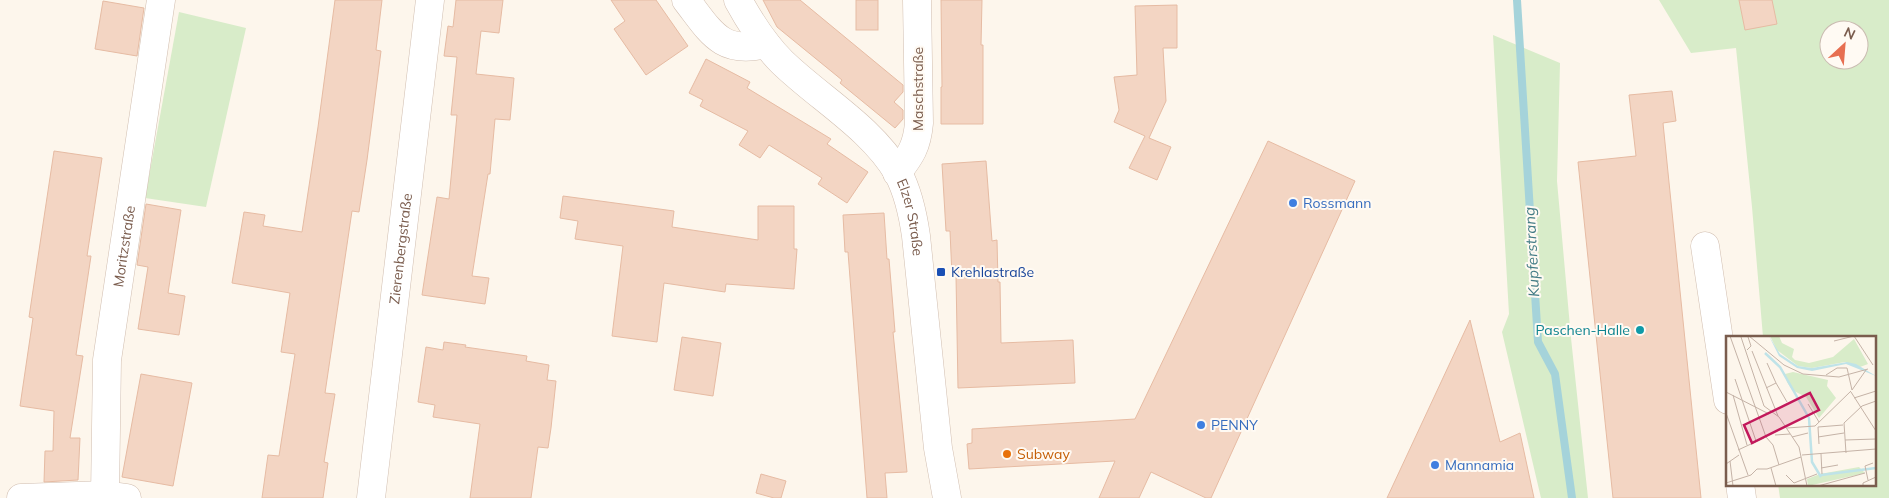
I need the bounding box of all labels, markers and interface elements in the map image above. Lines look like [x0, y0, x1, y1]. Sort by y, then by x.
north arrow [1819, 20, 1869, 70]
text: N [1841, 23, 1858, 44]
street label: Maschstraße [909, 47, 927, 131]
street label: Elzer Straße [893, 176, 927, 257]
street label: Zierenbergstraße [385, 192, 416, 305]
place label: Rossmann [1303, 194, 1372, 212]
marker: Rossmann [1287, 197, 1299, 209]
street label: Moritzstraße [109, 204, 139, 288]
water label: Kupferstrang [1520, 207, 1543, 298]
place label: Krehlastraße [951, 263, 1034, 281]
marker: Krehlastraße [935, 266, 947, 278]
place label: Paschen-Halle [1536, 321, 1630, 339]
marker: Paschen-Halle [1634, 324, 1646, 336]
inset map [1726, 336, 1876, 486]
place label: PENNY [1211, 416, 1258, 434]
marker: PENNY [1195, 419, 1207, 431]
place label: Subway [1017, 445, 1070, 463]
marker: Subway [1001, 448, 1013, 460]
place label: Mannamia [1445, 456, 1514, 474]
marker: Mannamia [1429, 459, 1441, 471]

